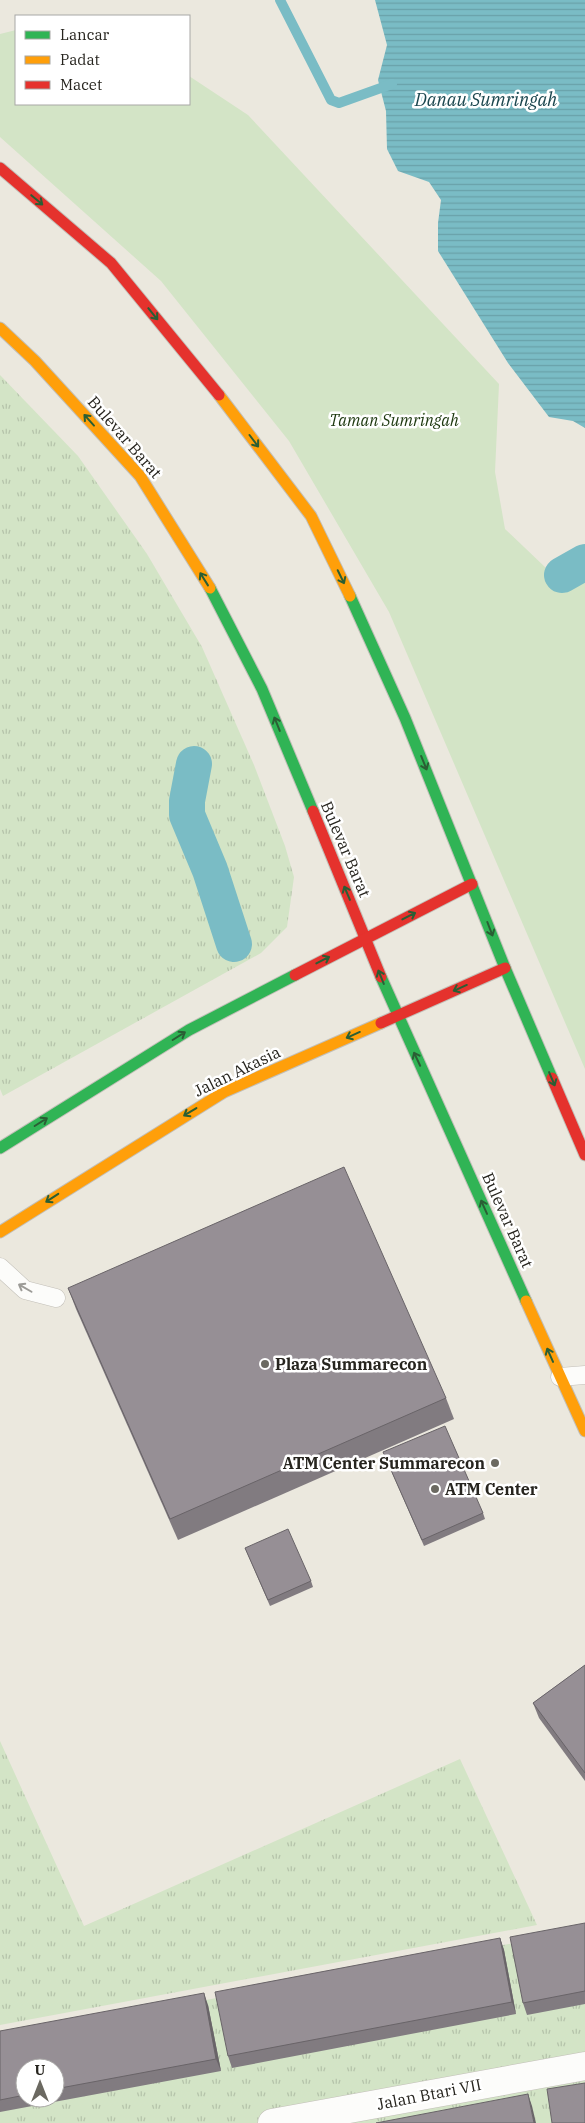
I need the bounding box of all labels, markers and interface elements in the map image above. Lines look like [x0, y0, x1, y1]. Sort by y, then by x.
legend [15, 15, 190, 105]
text: Lancar [60, 25, 110, 44]
text: Padat [60, 50, 100, 69]
text: Macet [60, 75, 102, 94]
water label: Danau Sumringah [414, 88, 557, 111]
one-way arrow [30, 194, 43, 205]
one-way arrow [147, 307, 158, 320]
street label: Bulevar Barat [84, 392, 166, 482]
park label: Taman Sumringah [329, 410, 459, 430]
one-way arrow [83, 413, 95, 426]
one-way arrow [248, 434, 259, 447]
one-way arrow [337, 569, 346, 584]
one-way arrow [199, 572, 210, 586]
one-way arrow [271, 717, 281, 732]
one-way arrow [420, 756, 429, 771]
street label: Bulevar Barat [317, 798, 375, 900]
one-way arrow [341, 886, 351, 901]
one-way arrow [401, 911, 416, 920]
one-way arrow [486, 921, 495, 936]
one-way arrow [315, 955, 330, 964]
one-way arrow [376, 970, 386, 985]
one-way arrow [453, 983, 468, 993]
one-way arrow [172, 1030, 186, 1041]
one-way arrow [346, 1031, 361, 1041]
street label: Jalan Akasia [190, 1041, 284, 1101]
one-way arrow [412, 1052, 421, 1067]
one-way arrow [548, 1071, 558, 1086]
one-way arrow [184, 1108, 198, 1118]
one-way arrow [34, 1117, 48, 1127]
street label: Bulevar Barat [478, 1169, 538, 1271]
one-way arrow [45, 1192, 59, 1203]
one-way arrow [479, 1200, 489, 1215]
one-way arrow [18, 1283, 33, 1293]
one-way arrow [545, 1348, 555, 1363]
place label: Plaza Summarecon [275, 1354, 428, 1374]
marker: Plaza Summarecon [259, 1358, 271, 1370]
place label: ATM Center Summarecon [283, 1453, 485, 1473]
marker: ATM Center Summarecon [489, 1457, 501, 1469]
place label: ATM Center [445, 1479, 538, 1499]
marker: ATM Center [429, 1483, 441, 1495]
north arrow [15, 2058, 65, 2108]
text: U [35, 2061, 46, 2079]
street label: Jalan Btari VII [375, 2074, 483, 2114]

